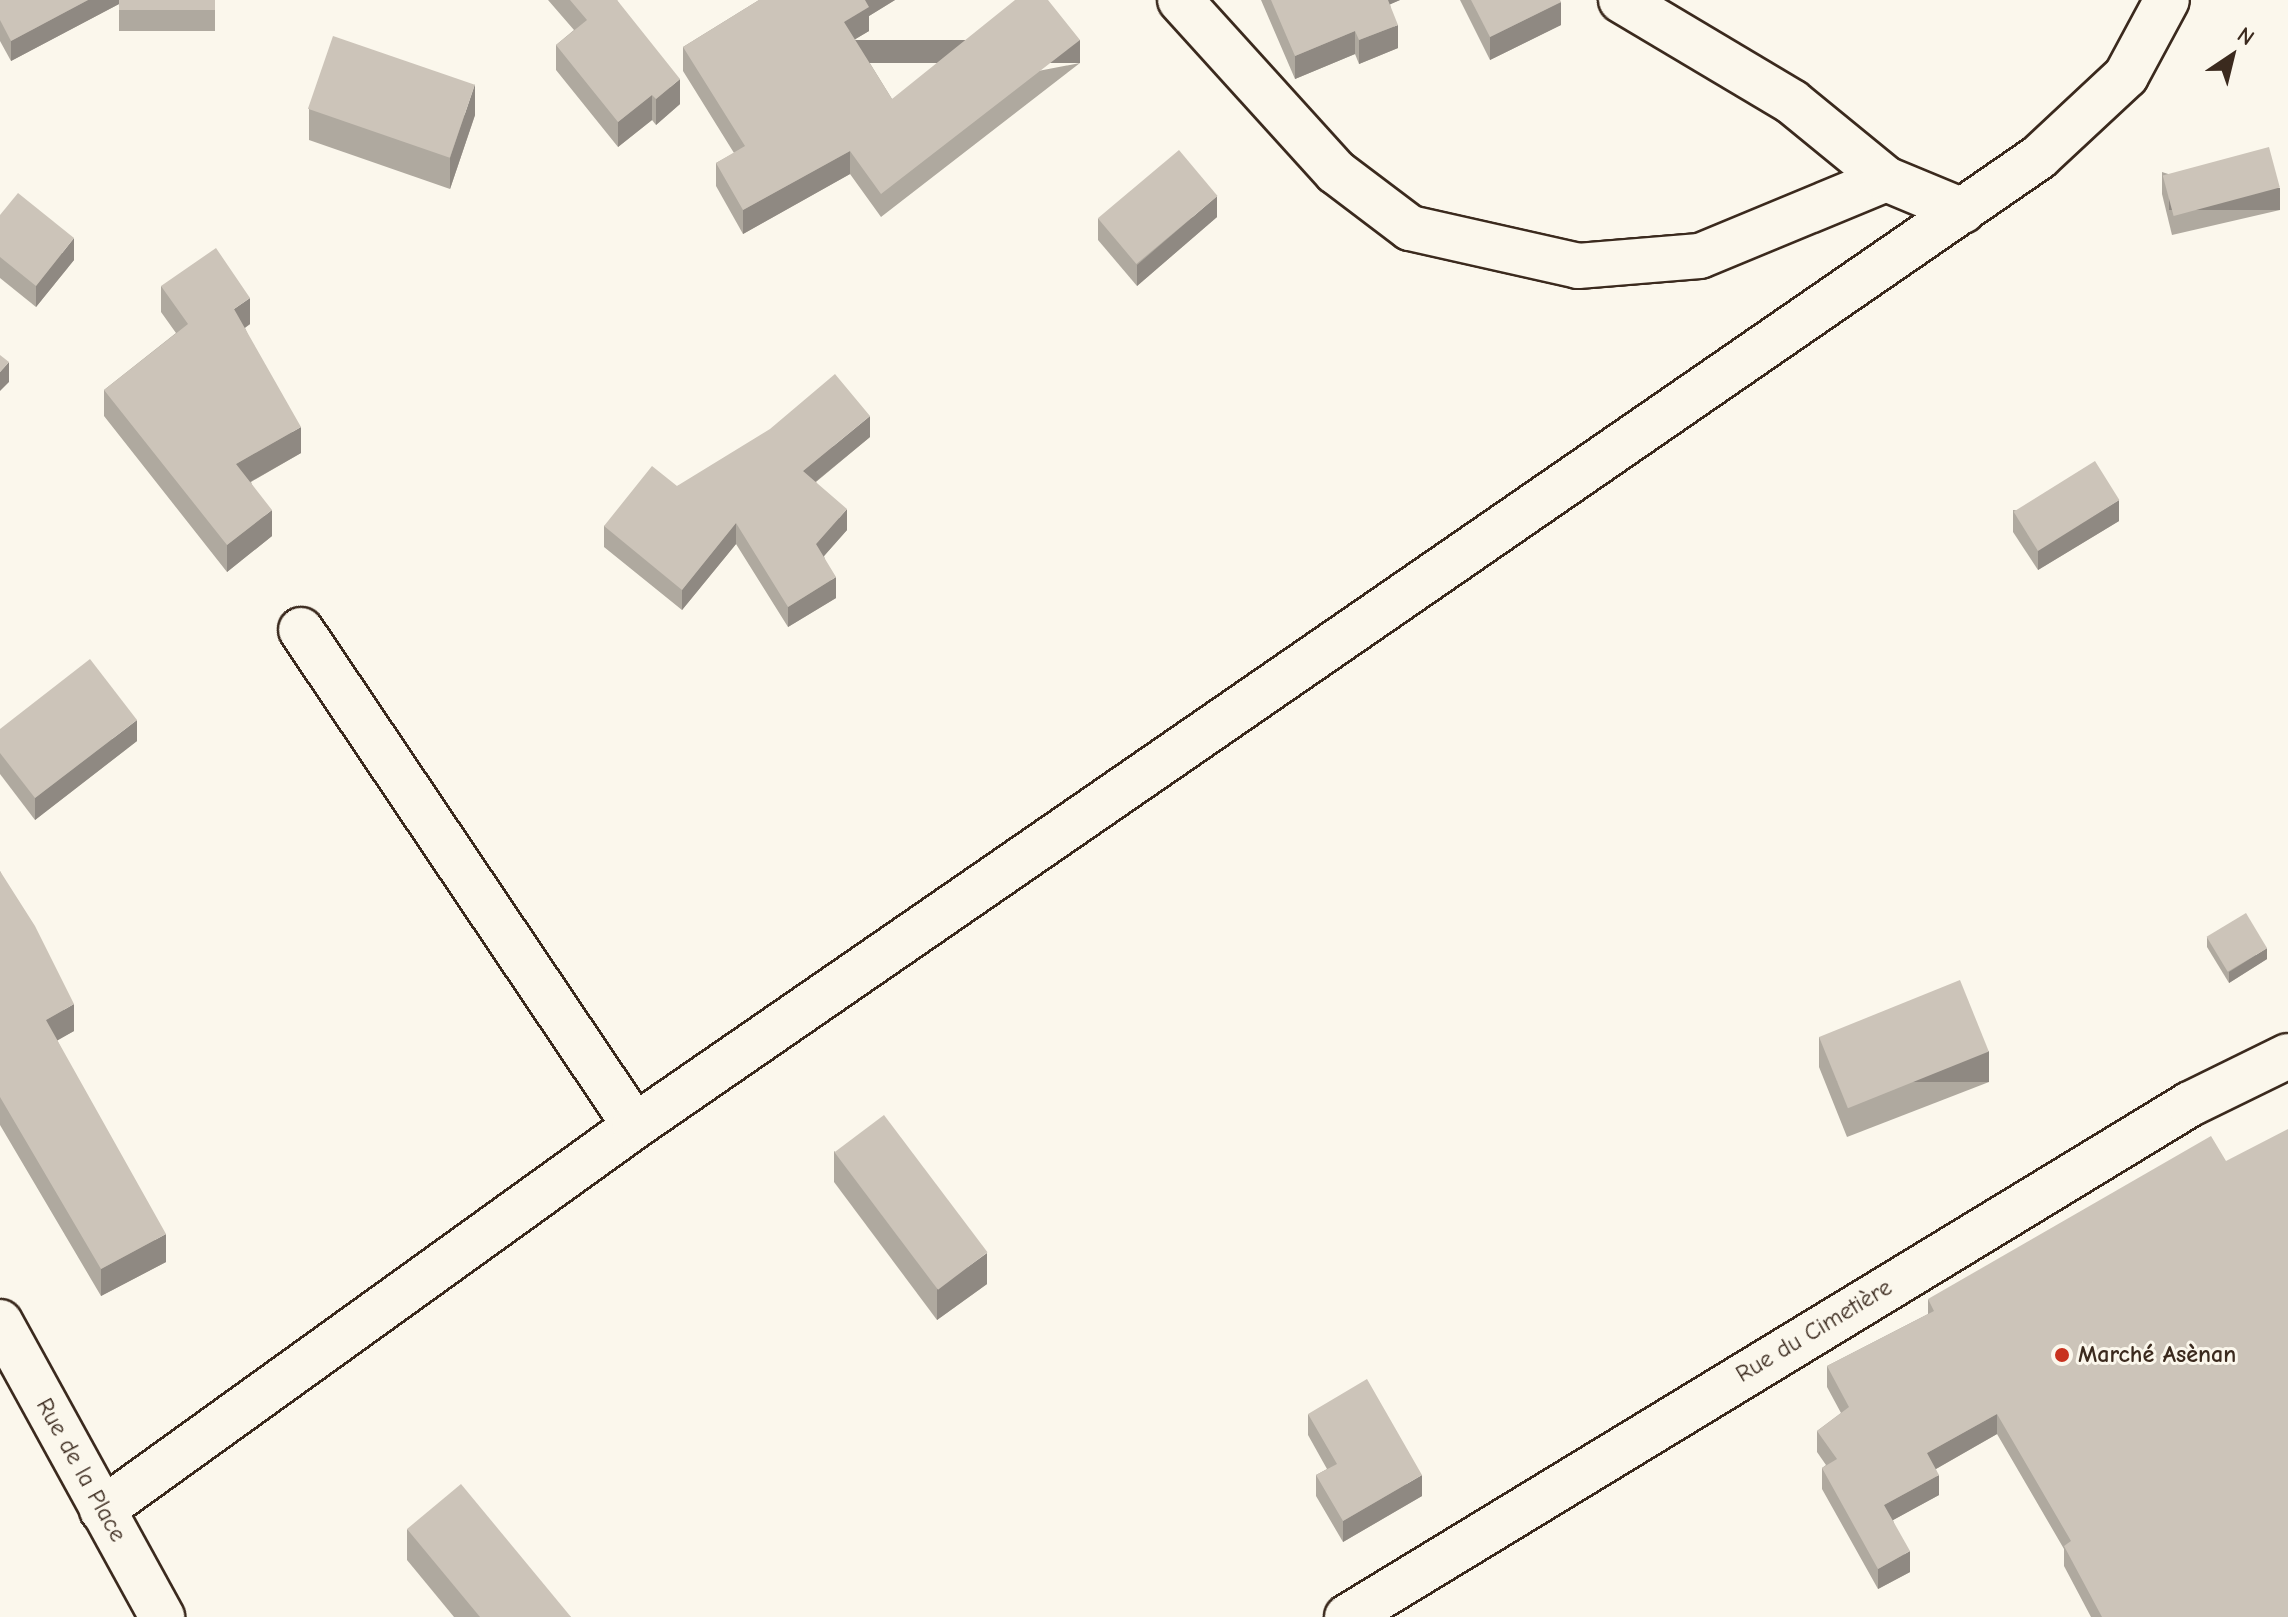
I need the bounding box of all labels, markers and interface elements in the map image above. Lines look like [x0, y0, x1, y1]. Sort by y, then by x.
north arrow [2192, 16, 2272, 96]
text: N [2232, 22, 2259, 51]
street label: Rue du Cimetière [1731, 1273, 1897, 1389]
place label: Marché Asènan [2078, 1341, 2236, 1369]
marker: Marché Asènan [2053, 1346, 2071, 1364]
street label: Rue de la Place [30, 1393, 132, 1547]

